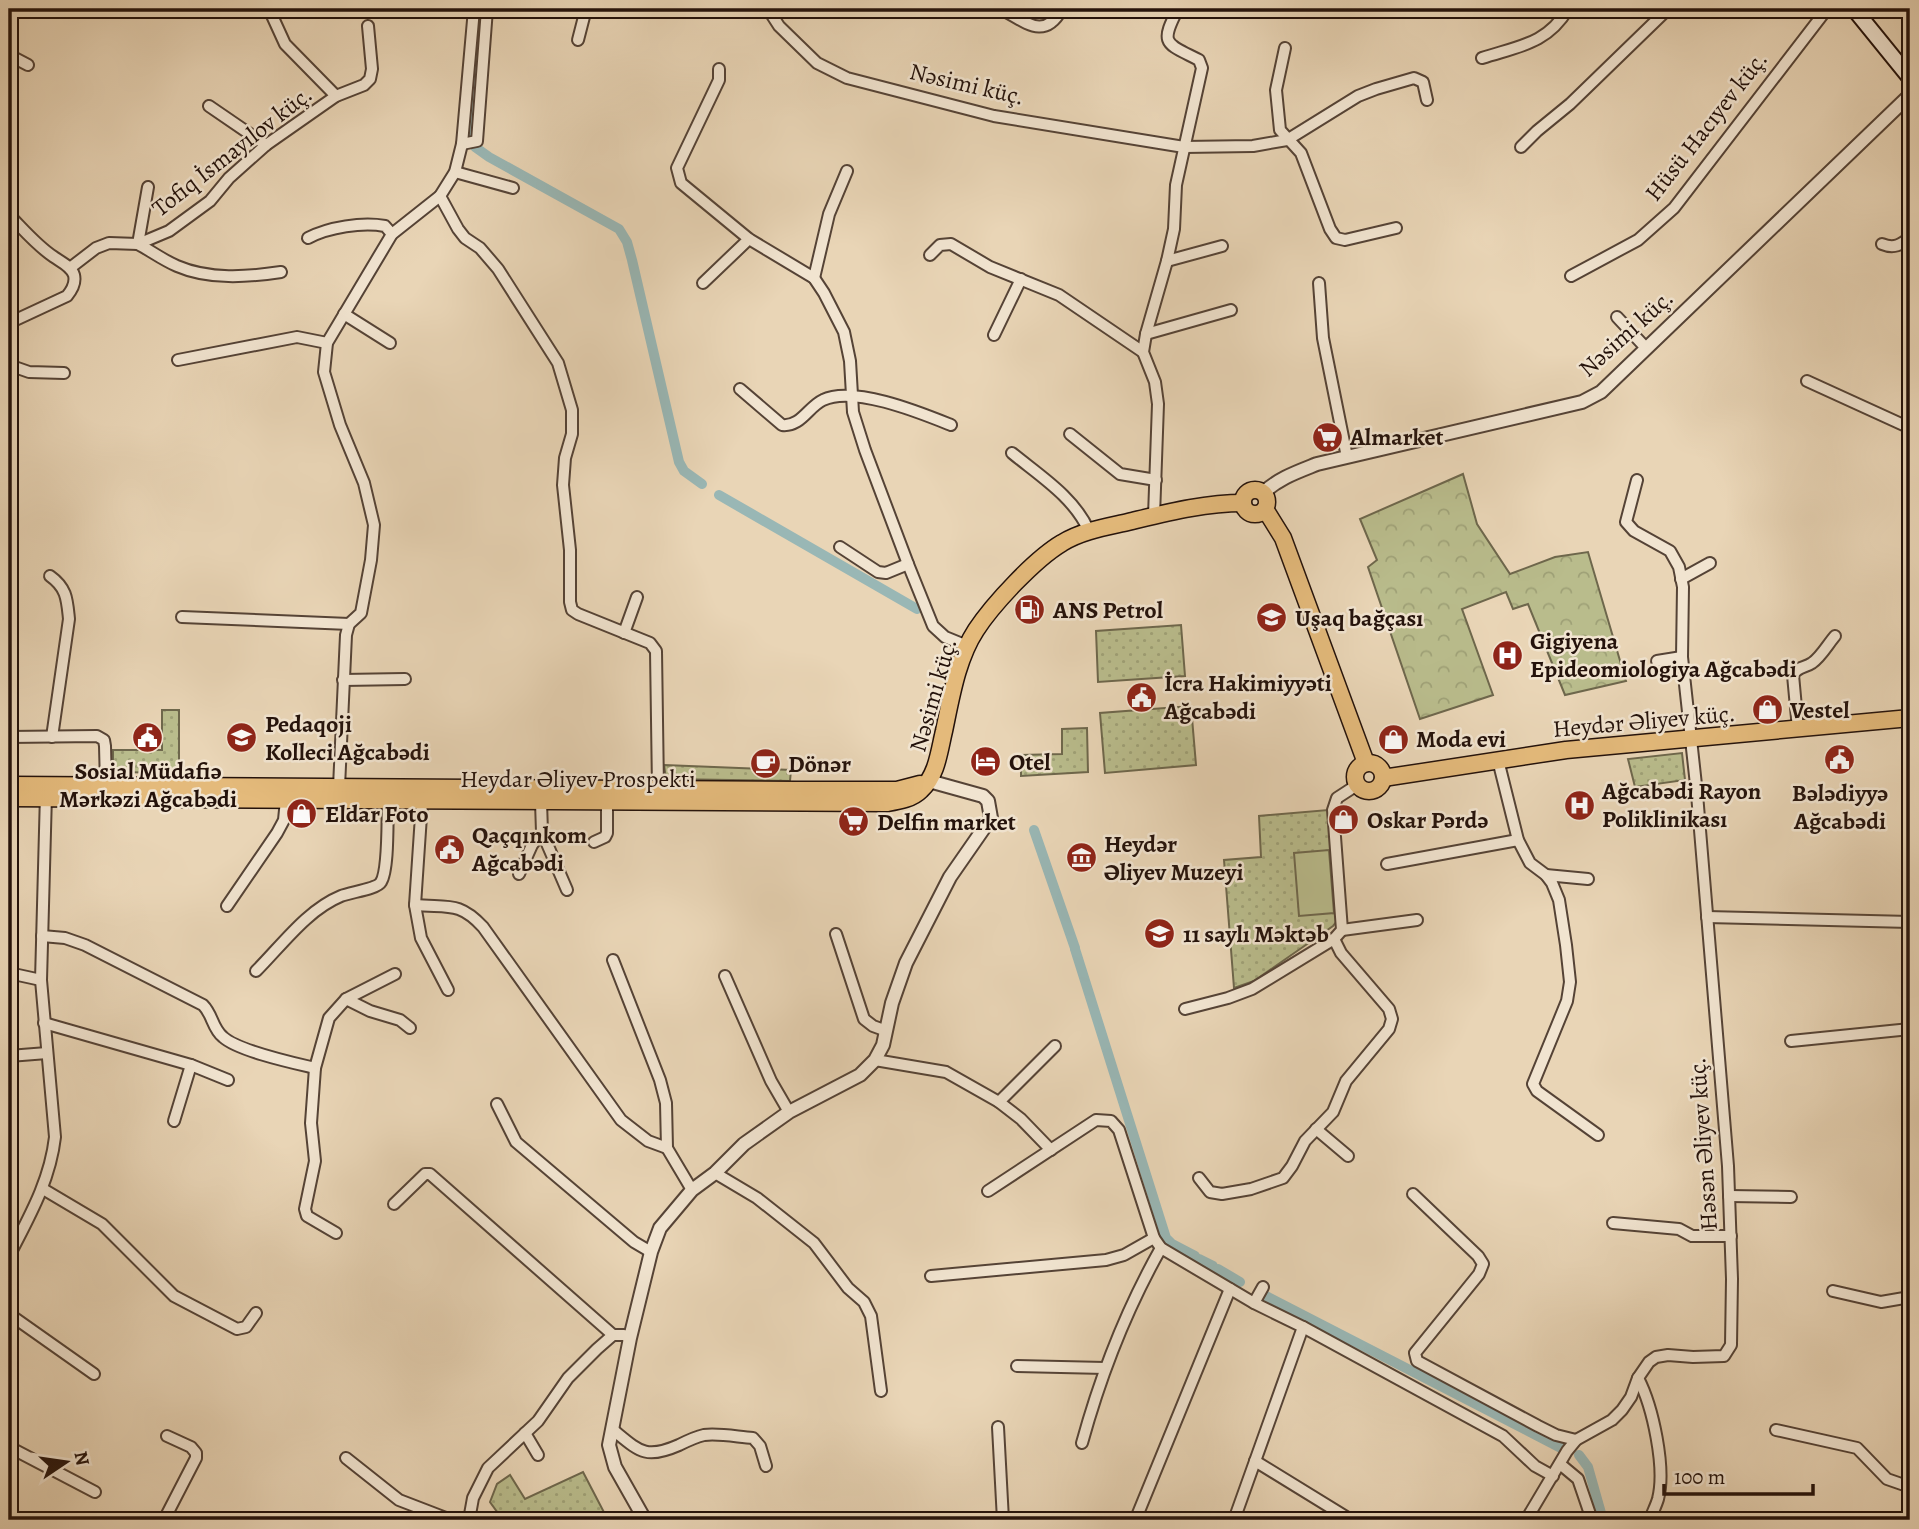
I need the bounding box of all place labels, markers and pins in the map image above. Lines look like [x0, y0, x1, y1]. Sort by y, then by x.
supermarket icon: Almarket [1310, 420, 1344, 454]
place label: Almarket [1349, 421, 1444, 453]
fuel station icon: ANS Petrol [1013, 593, 1047, 627]
place label: ANS Petrol [1052, 594, 1164, 626]
school or university icon: Uşaq bağçası [1255, 601, 1289, 635]
place label: Uşaq bağçası [1295, 602, 1423, 634]
place label: Gigiyena Epideomiologiya Ağcabədi [1530, 625, 1797, 685]
hospital icon: Gigiyena Epideomiologiya Ağcabədi [1490, 638, 1524, 672]
place label: İcra Hakimiyyəti Ağcabədi [1163, 667, 1332, 727]
public building icon: İcra Hakimiyyəti Ağcabədi [1124, 680, 1158, 714]
shop icon: Vestel [1750, 693, 1784, 727]
place label: Vestel [1789, 694, 1850, 726]
place label: Pedaqoji Kolleci Ağcabədi [265, 708, 430, 768]
public building icon: Sosial Müdafiə Mərkəzi Ağcabədi [131, 720, 165, 754]
school or university icon: Pedaqoji Kolleci Ağcabədi [225, 721, 259, 755]
shop icon: Moda evi [1376, 722, 1410, 756]
place label: Moda evi [1416, 723, 1506, 755]
public building icon: Bələdiyyə Ağcabədi [1823, 742, 1857, 776]
hotel icon: Otel [969, 745, 1003, 779]
place label: Otel [1009, 746, 1051, 778]
cafe icon: Dönər [748, 747, 782, 781]
place label: Dönər [788, 748, 851, 780]
place label: Sosial Müdafiə Mərkəzi Ağcabədi [59, 755, 237, 815]
place label: Ağcabədi Rayon Poliklinikası [1601, 775, 1762, 835]
place label: Bələdiyyə Ağcabədi [1792, 777, 1888, 837]
hospital icon: Ağcabədi Rayon Poliklinikası [1562, 788, 1596, 822]
shop icon: Eldar Foto [285, 797, 319, 831]
place label: Eldar Foto [325, 798, 429, 830]
shop icon: Oskar Pərdə [1327, 803, 1361, 837]
place label: Oskar Pərdə [1367, 804, 1488, 836]
supermarket icon: Delfin market [837, 805, 871, 839]
place label: Delfin market [877, 806, 1016, 838]
place label: Qaçqınkom Ağcabədi [471, 819, 587, 879]
place label: Heydər Əliyev Muzeyi [1104, 828, 1244, 888]
public building icon: Qaçqınkom Ağcabədi [432, 832, 466, 866]
museum icon: Heydər Əliyev Muzeyi [1064, 841, 1098, 875]
school or university icon: 11 saylı Məktəb [1143, 917, 1177, 951]
place label: 11 saylı Məktəb [1183, 918, 1329, 950]

